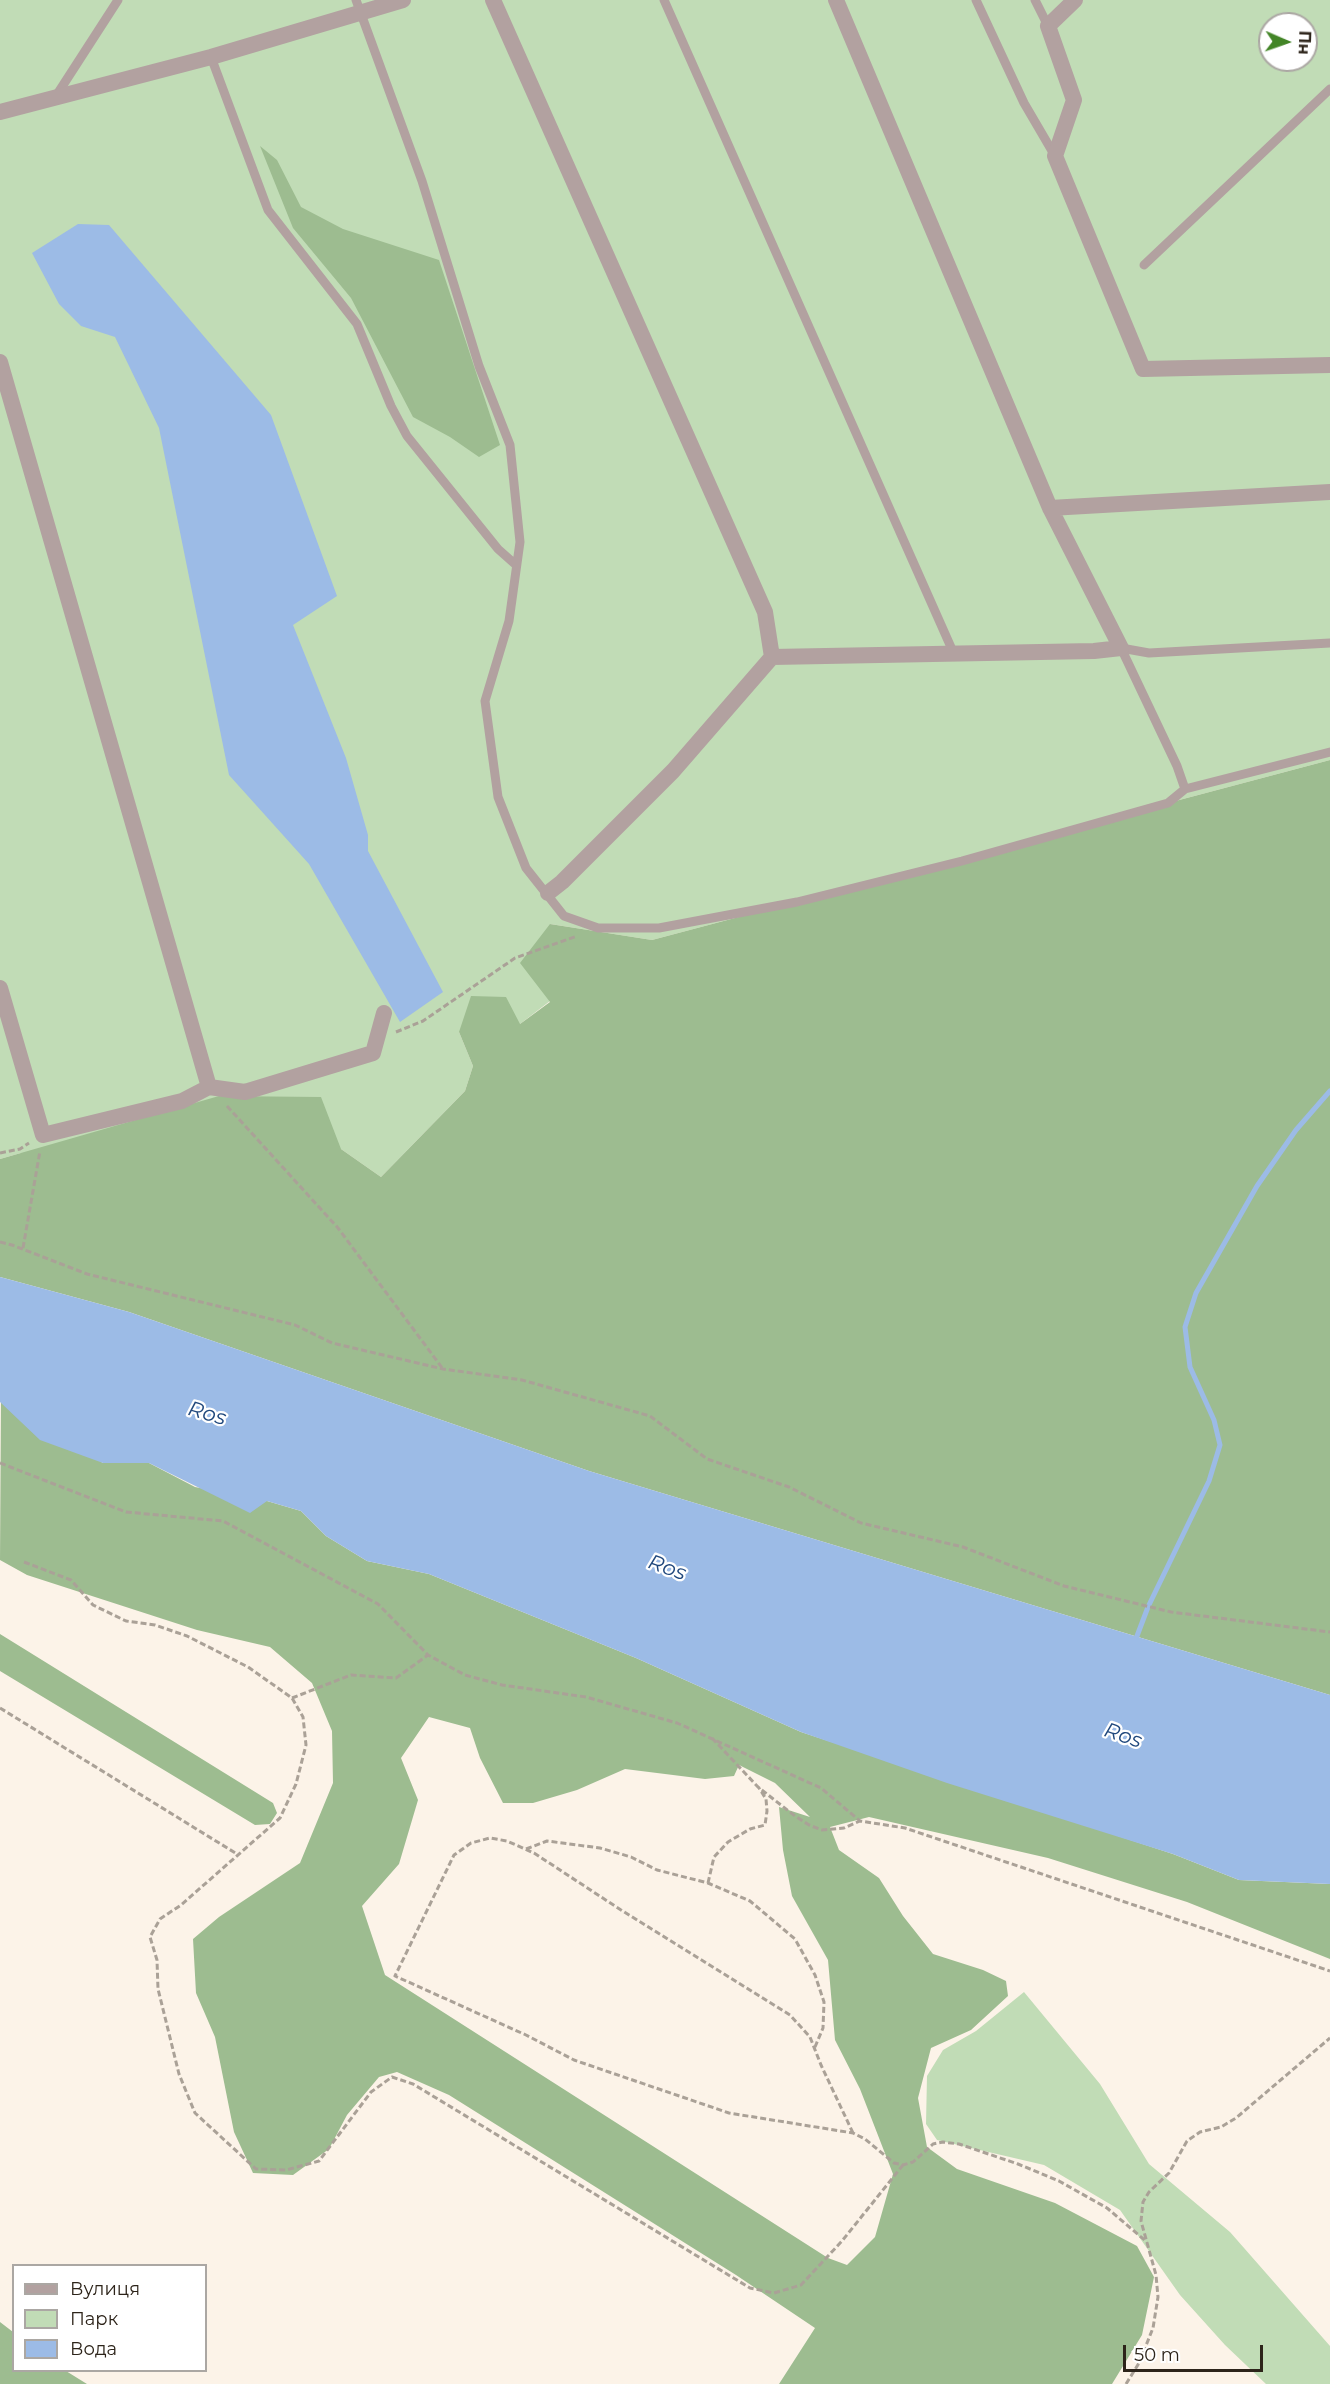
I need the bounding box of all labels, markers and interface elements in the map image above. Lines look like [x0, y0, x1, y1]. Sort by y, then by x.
north arrow [1258, 12, 1318, 72]
text: Пн [1295, 30, 1314, 55]
water label: Ros [185, 1397, 229, 1431]
water label: Ros [645, 1550, 689, 1586]
water label: Ros [1101, 1718, 1145, 1754]
legend [12, 2264, 207, 2372]
text: Вулиця [70, 2278, 140, 2300]
text: Парк [70, 2308, 118, 2330]
scale bar [1126, 2333, 1266, 2371]
text: Вода [70, 2338, 117, 2360]
text: 50 m [1134, 2344, 1180, 2366]

